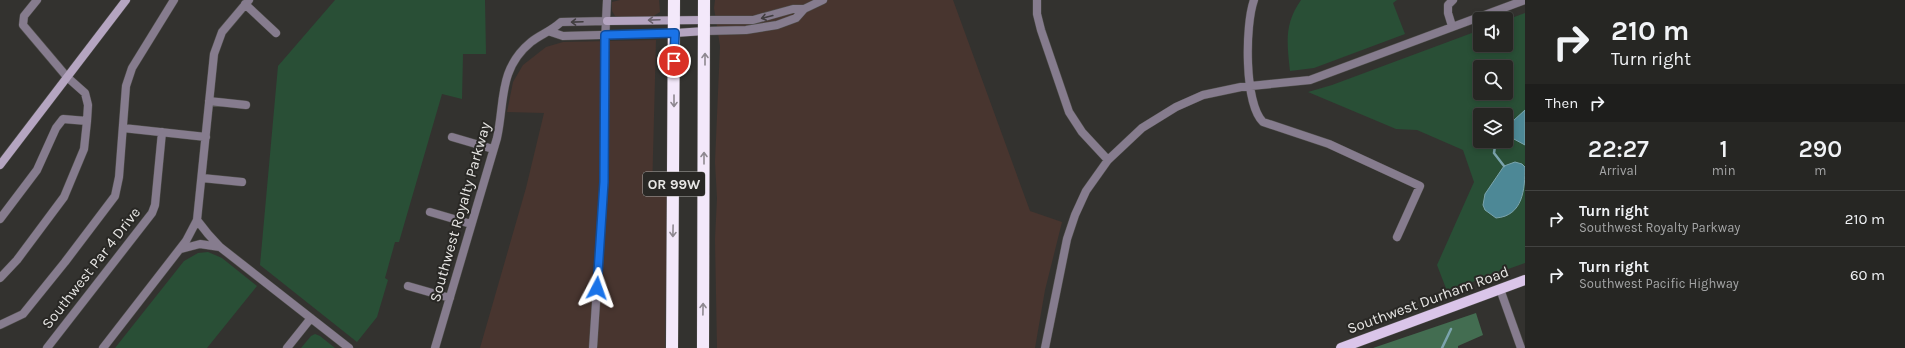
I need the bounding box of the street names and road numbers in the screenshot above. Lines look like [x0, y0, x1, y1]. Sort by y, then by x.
street label: Southwest Royalty Parkway [426, 120, 494, 304]
road number: OR 99W [643, 172, 705, 196]
street label: Southwest Par 4 Drive [38, 204, 144, 332]
street label: Southwest Durham Road [1345, 262, 1511, 338]

